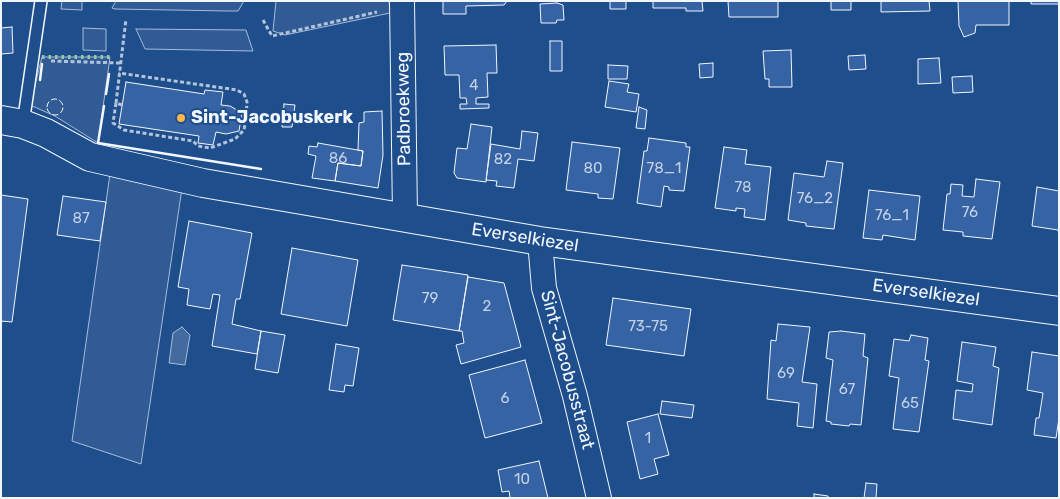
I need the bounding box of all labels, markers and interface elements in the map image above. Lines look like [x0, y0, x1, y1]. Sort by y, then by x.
street label: Padbroekweg [392, 52, 416, 166]
house number: 4 [469, 77, 479, 95]
place label: Sint-Jacobuskerk [191, 107, 353, 129]
marker: Sint-Jacobuskerk [175, 112, 187, 124]
house number: 86 [329, 150, 347, 168]
house number: 82 [494, 151, 512, 169]
house number: 80 [583, 160, 603, 178]
house number: 78_1 [647, 160, 681, 178]
house number: 78 [734, 179, 752, 197]
house number: 76_2 [797, 190, 833, 208]
house number: 76 [962, 204, 978, 222]
house number: 76_1 [875, 207, 909, 225]
house number: 87 [72, 210, 90, 228]
street label: Everselkiezel [470, 219, 580, 257]
street label: Everselkiezel [871, 275, 981, 311]
street label: Sint-Jacobusstraat [535, 288, 599, 452]
house number: 79 [422, 290, 438, 308]
house number: 2 [483, 298, 491, 316]
house number: 73-75 [628, 318, 668, 336]
house number: 69 [777, 365, 795, 383]
house number: 67 [839, 381, 855, 399]
house number: 6 [500, 390, 510, 408]
house number: 65 [901, 395, 919, 413]
house number: 1 [645, 430, 651, 448]
house number: 10 [514, 471, 530, 489]

